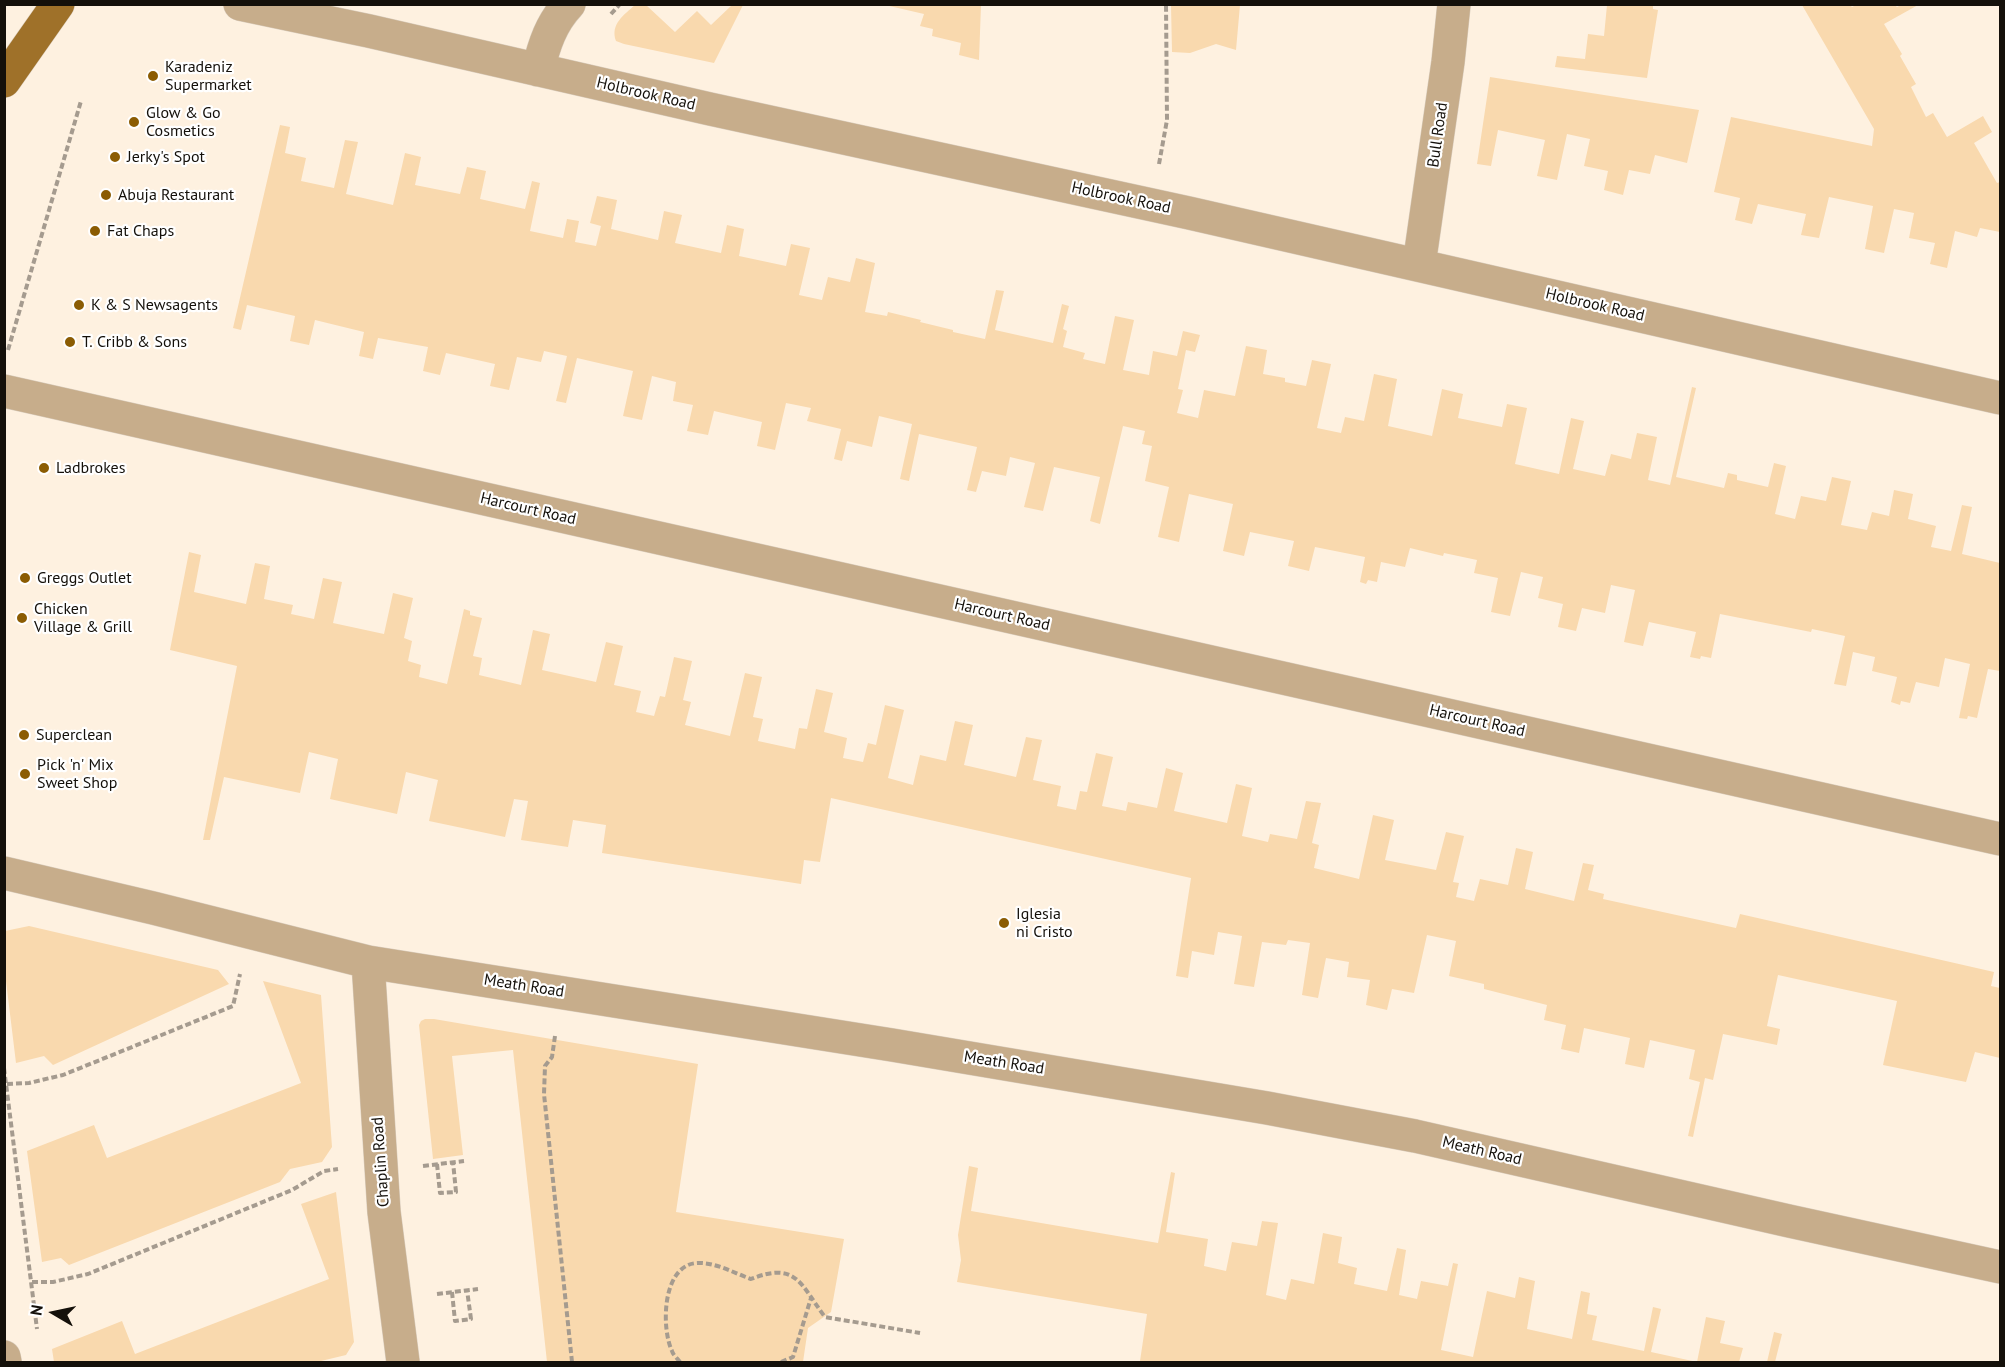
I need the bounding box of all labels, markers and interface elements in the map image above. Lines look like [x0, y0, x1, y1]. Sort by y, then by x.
place label: Karadeniz Supermarket [165, 57, 252, 95]
marker: Karadeniz Supermarket [146, 69, 160, 83]
street label: Holbrook Road [595, 73, 697, 115]
street label: Bull Road [1424, 101, 1452, 169]
place label: Glow & Go Cosmetics [146, 103, 221, 141]
marker: Glow & Go Cosmetics [127, 115, 141, 129]
place label: Jerky's Spot [127, 147, 205, 167]
marker: Jerky's Spot [108, 150, 122, 164]
street label: Holbrook Road [1070, 178, 1172, 218]
place label: Abuja Restaurant [118, 185, 234, 205]
marker: Abuja Restaurant [99, 188, 113, 202]
place label: Fat Chaps [107, 221, 174, 241]
marker: Fat Chaps [88, 224, 102, 238]
street label: Holbrook Road [1544, 284, 1646, 326]
place label: K & S Newsagents [91, 295, 218, 315]
marker: K & S Newsagents [72, 298, 86, 312]
place label: T. Cribb & Sons [82, 332, 187, 352]
marker: T. Cribb & Sons [63, 335, 77, 349]
place label: Ladbrokes [56, 458, 125, 478]
marker: Ladbrokes [37, 461, 51, 475]
street label: Harcourt Road [478, 489, 578, 529]
place label: Greggs Outlet [37, 568, 132, 588]
marker: Greggs Outlet [18, 571, 32, 585]
street label: Harcourt Road [952, 595, 1052, 635]
place label: Chicken Village & Grill [34, 599, 132, 637]
marker: Chicken Village & Grill [15, 611, 29, 625]
street label: Harcourt Road [1427, 701, 1527, 741]
place label: Superclean [36, 725, 112, 745]
marker: Superclean [17, 728, 31, 742]
place label: Pick 'n' Mix Sweet Shop [37, 755, 117, 793]
marker: Pick 'n' Mix Sweet Shop [18, 767, 32, 781]
place label: Iglesia ni Cristo [1016, 904, 1072, 942]
marker: Iglesia ni Cristo [997, 916, 1011, 930]
street label: Meath Road [482, 970, 566, 1002]
street label: Meath Road [962, 1047, 1046, 1079]
street label: Chaplin Road [368, 1116, 394, 1208]
street label: Meath Road [1440, 1133, 1524, 1169]
north arrow [24, 1283, 84, 1343]
text: N [26, 1303, 47, 1317]

